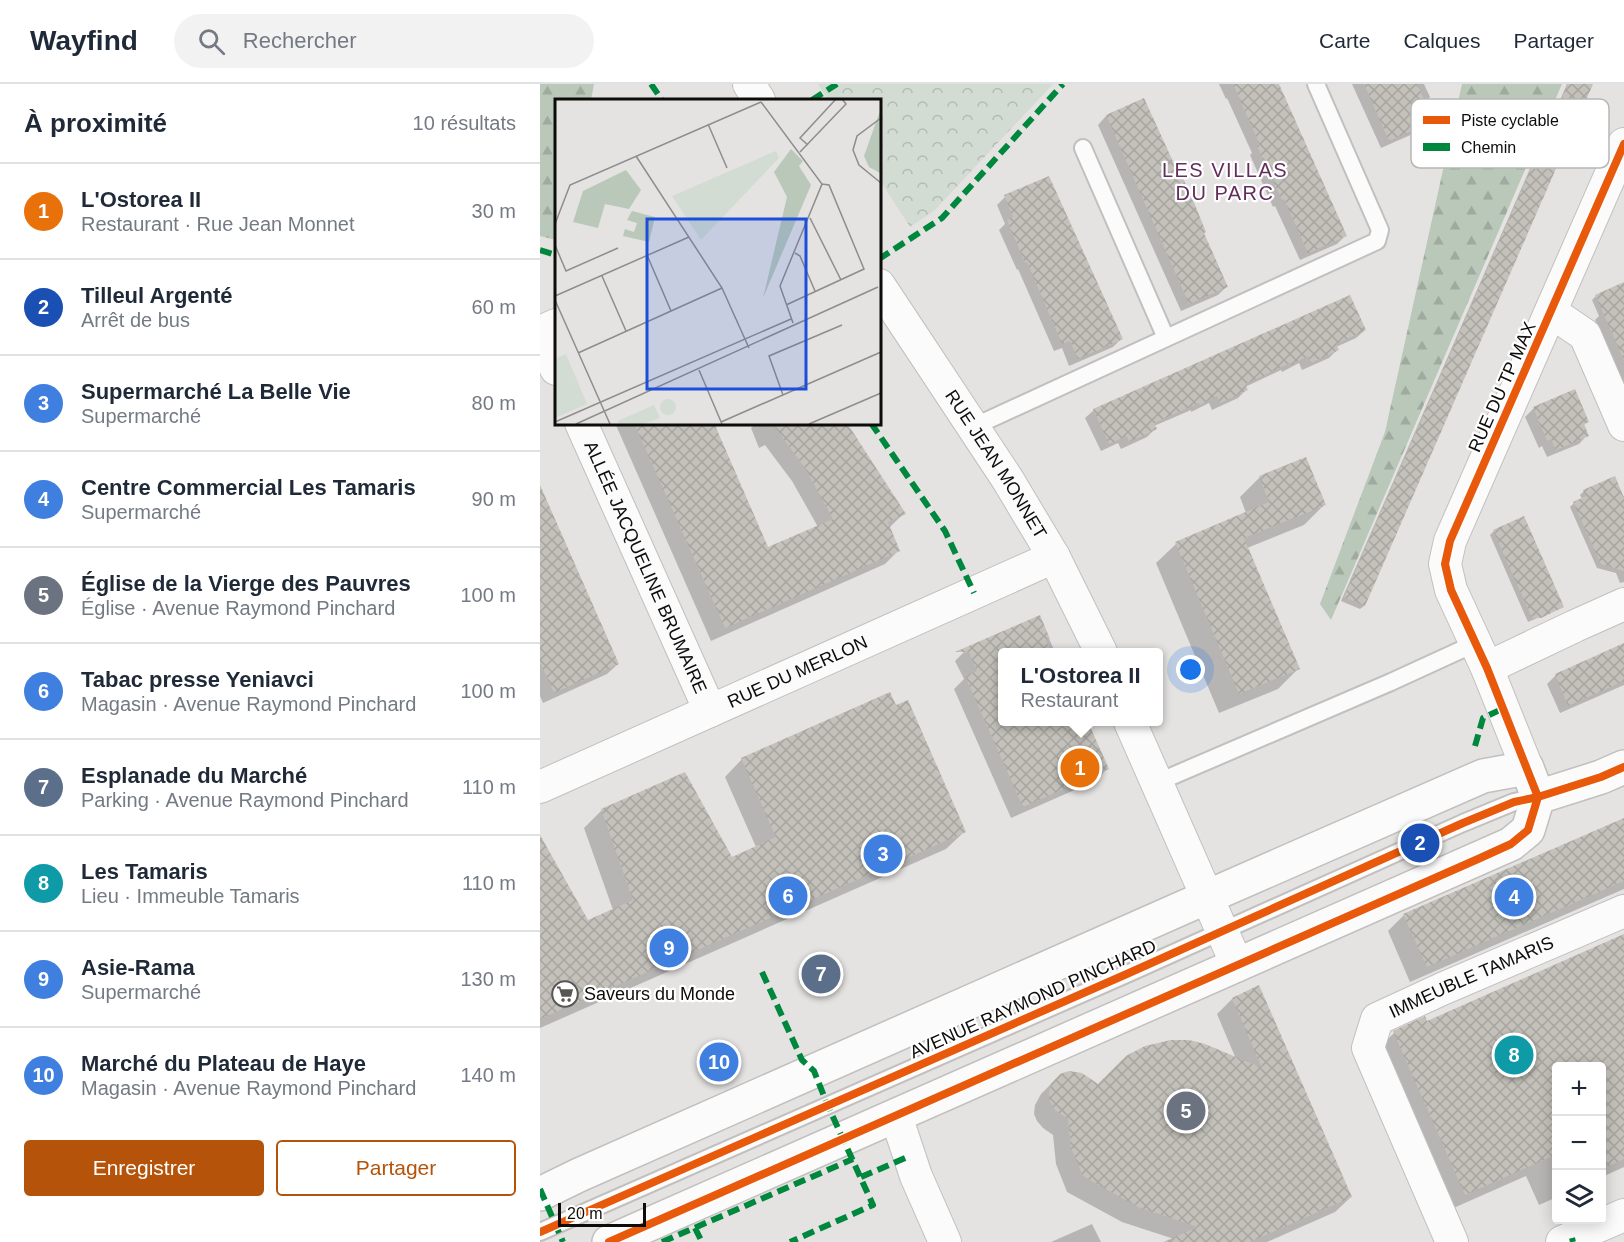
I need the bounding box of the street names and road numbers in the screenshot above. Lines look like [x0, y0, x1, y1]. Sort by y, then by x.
street label: RUE DU TP MAX [1464, 319, 1540, 455]
street label: RUE JEAN MONNET [941, 386, 1051, 542]
street label: ALLÉE JACQUELINE BRUMAIRE [580, 438, 711, 696]
street label: RUE DU MERLON [724, 632, 870, 712]
street label: IMMEUBLE TAMARIS [1386, 932, 1557, 1022]
street label: AVENUE RAYMOND PINCHARD [907, 935, 1159, 1063]

